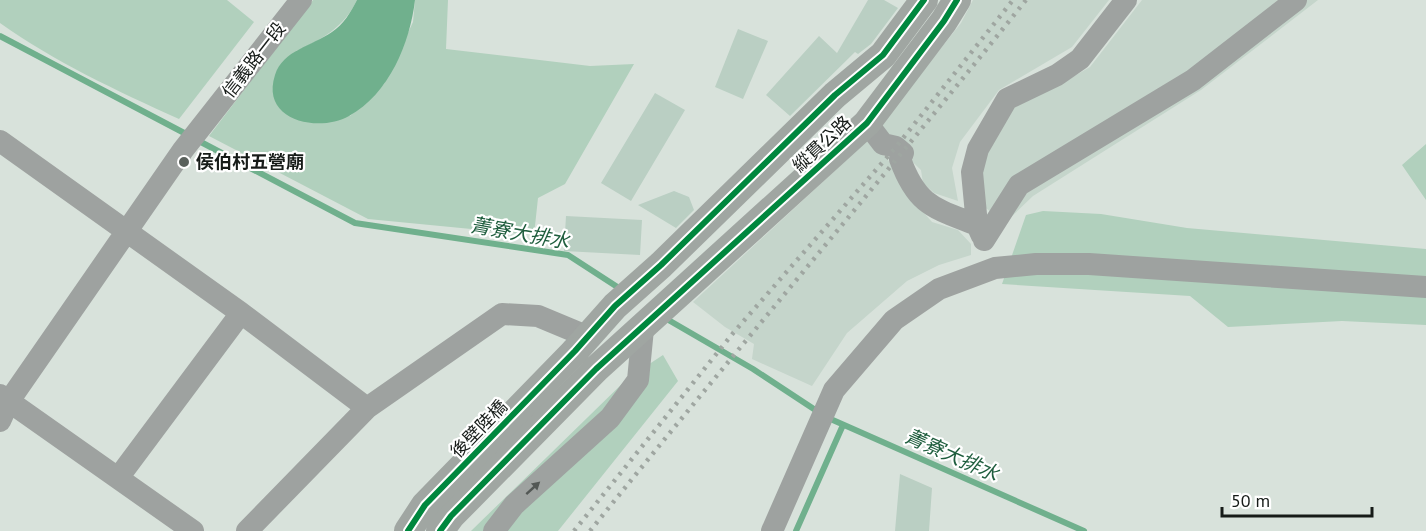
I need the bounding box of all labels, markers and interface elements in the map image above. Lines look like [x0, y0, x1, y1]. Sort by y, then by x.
street label: 信義路一段 [217, 17, 290, 102]
street label: 縱貫公路 [787, 111, 856, 177]
place label: 侯伯村五營廟 [196, 150, 304, 173]
marker: 侯伯村五營廟 [177, 155, 191, 169]
water label: 菁寮大排水 [469, 212, 572, 255]
street label: 後壁陸橋 [445, 395, 512, 463]
water label: 菁寮大排水 [901, 423, 1004, 488]
scale bar [1222, 480, 1372, 518]
one-way arrow [525, 482, 540, 495]
text: 50 m [1231, 489, 1270, 512]

